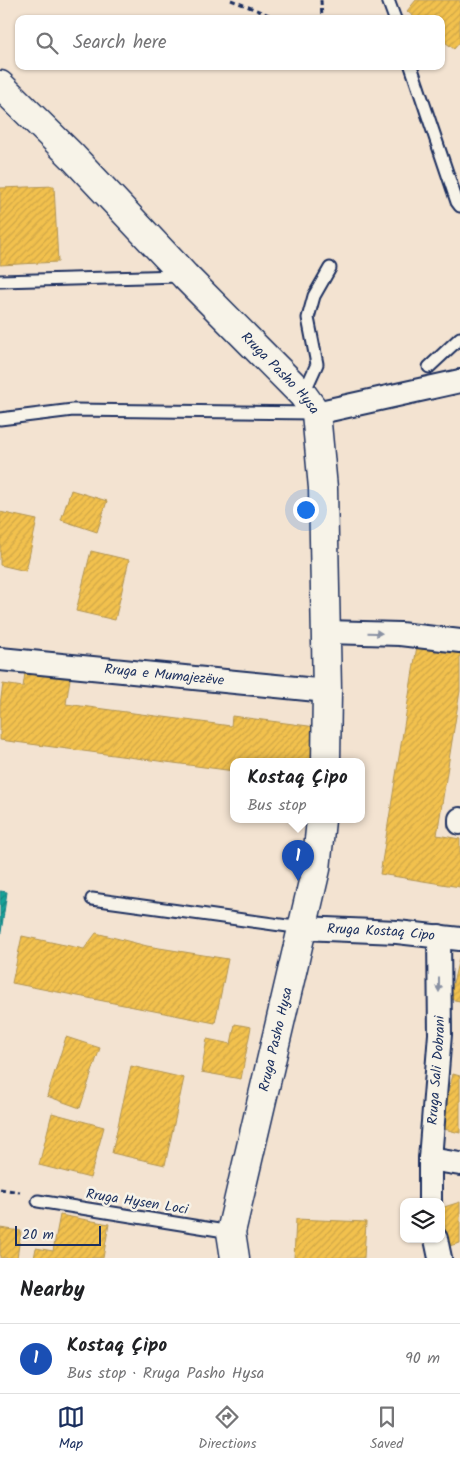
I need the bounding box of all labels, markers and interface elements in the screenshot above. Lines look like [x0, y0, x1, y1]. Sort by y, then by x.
search box [15, 15, 445, 70]
text: Search here [73, 28, 167, 58]
icon: search [33, 29, 61, 57]
street label: Rruga Pasho Hysa [235, 327, 325, 419]
your location [293, 497, 319, 523]
one-way arrow [367, 630, 383, 638]
street label: Rruga e Mumajezëve [103, 658, 226, 692]
popup [230, 758, 365, 823]
text: Kostaq Çipo [247, 763, 348, 793]
text: Bus stop [247, 793, 306, 818]
pin: 1 [282, 840, 314, 881]
street label: Rruga Kostaq Cipo [326, 918, 436, 947]
one-way arrow [435, 977, 443, 993]
street label: Rruga Pasho Hysa [253, 985, 299, 1094]
street label: Rruga Sali Dobrani [422, 1015, 451, 1126]
street label: Rruga Hysen Loci [84, 1183, 190, 1221]
map controls [400, 1198, 445, 1243]
button: layers [400, 1198, 445, 1243]
scale bar [15, 1223, 101, 1246]
text: 20 m [22, 1224, 54, 1246]
text: Nearby [20, 1274, 85, 1307]
text: Kostaq Çipo [67, 1331, 167, 1361]
text: 1 [34, 1346, 38, 1371]
text: 90 m [405, 1346, 440, 1371]
text: Bus stop · Rruga Pasho Hysa [67, 1361, 264, 1386]
tab: Map [57, 1403, 85, 1455]
tab: Directions [198, 1403, 256, 1455]
tab: Saved [370, 1403, 403, 1455]

